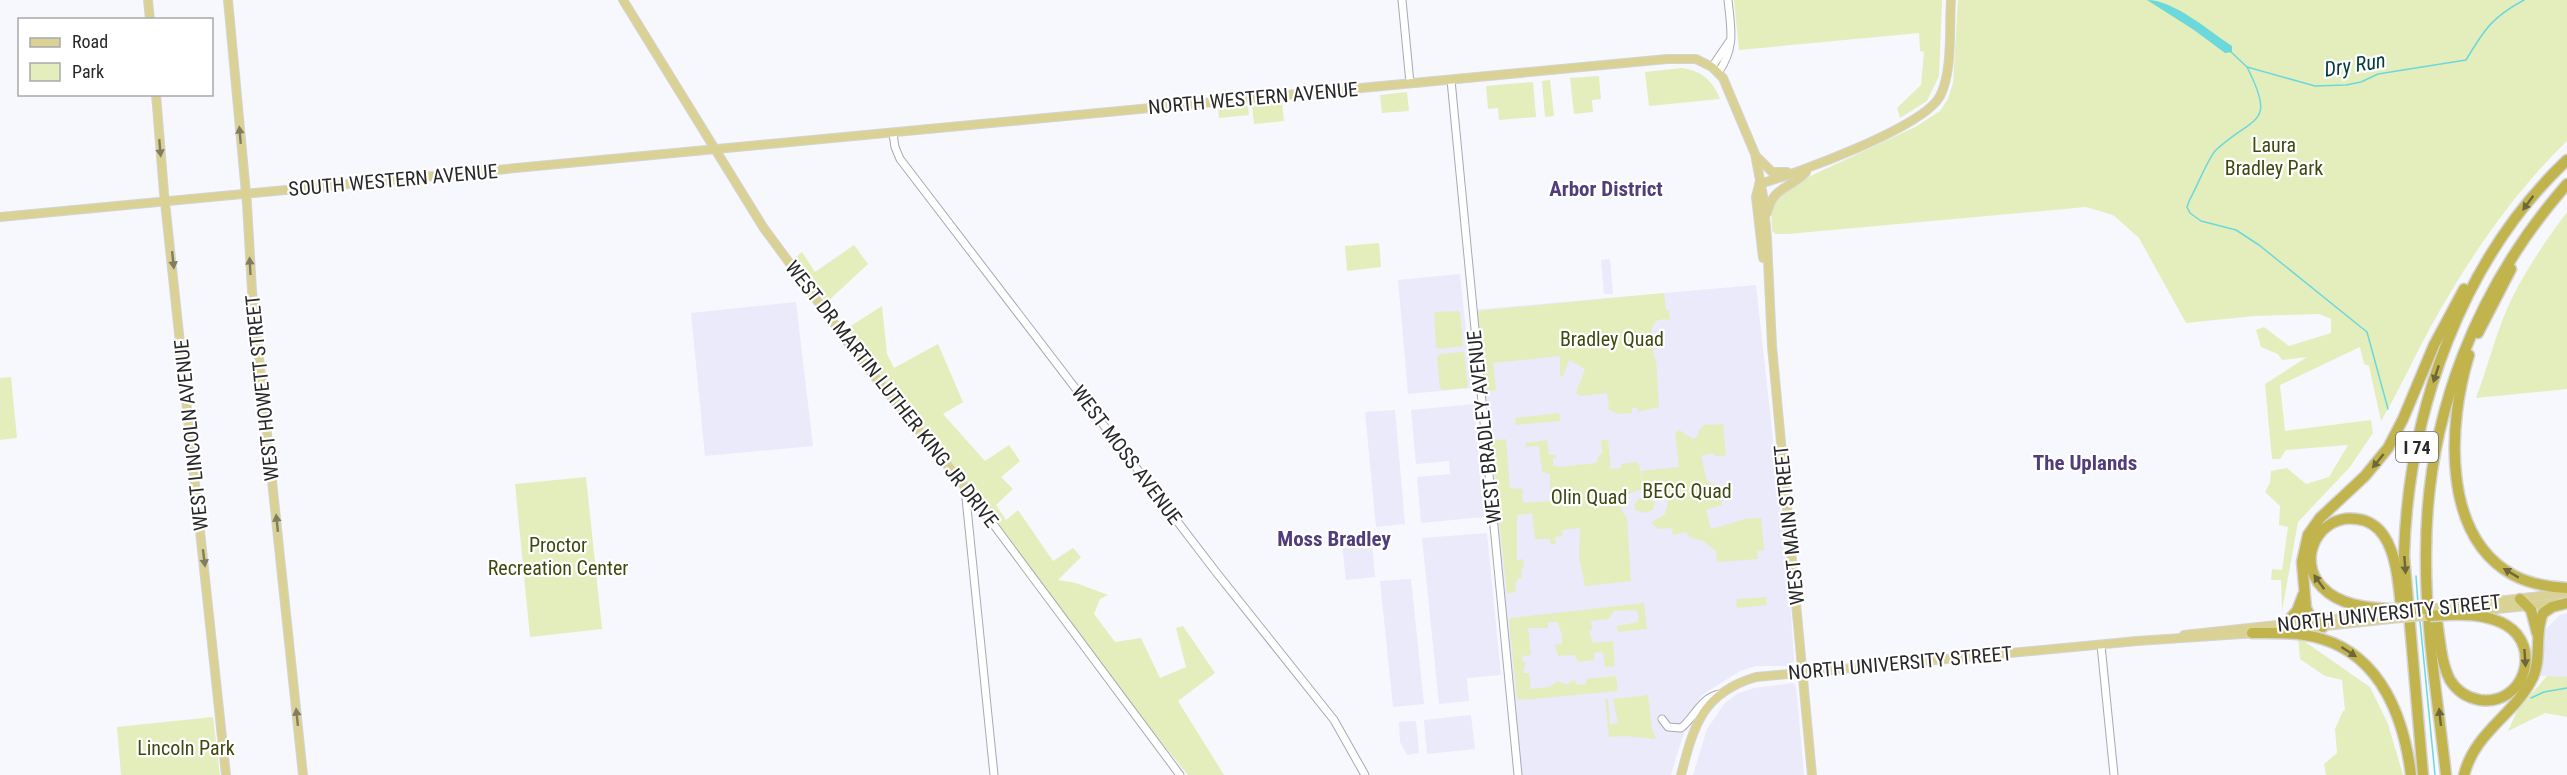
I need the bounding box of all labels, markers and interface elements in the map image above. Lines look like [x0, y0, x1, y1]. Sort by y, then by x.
legend [18, 18, 213, 96]
text: Road [72, 31, 108, 52]
water label: Dry Run [2323, 48, 2387, 82]
text: Park [72, 61, 104, 82]
street label: NORTH WESTERN AVENUE [1147, 77, 1359, 119]
one-way arrow [235, 126, 245, 145]
park label: Laura Bradley Park [2225, 133, 2323, 180]
one-way arrow [156, 139, 165, 158]
street label: SOUTH WESTERN AVENUE [287, 159, 499, 201]
district label: Arbor District [1549, 177, 1663, 201]
one-way arrow [2522, 195, 2534, 211]
one-way arrow [168, 251, 178, 270]
street label: WEST DR MARTIN LUTHER KING JR DRIVE [780, 256, 1004, 532]
one-way arrow [245, 257, 255, 276]
street label: WEST HOWETT STREET [240, 294, 284, 482]
park label: Bradley Quad [1560, 327, 1664, 351]
street label: WEST BRADLEY AVENUE [1462, 329, 1506, 525]
street label: WEST LINCOLN AVENUE [169, 338, 213, 532]
one-way arrow [2431, 365, 2441, 383]
street label: WEST MOSS AVENUE [1067, 381, 1187, 529]
road number: I 74 [2396, 432, 2438, 462]
street label: WEST MAIN STREET [1769, 444, 1809, 606]
district label: The Uplands [2033, 451, 2137, 475]
one-way arrow [2371, 453, 2384, 469]
park label: BECC Quad [1642, 479, 1732, 503]
park label: Olin Quad [1551, 485, 1627, 509]
one-way arrow [272, 513, 282, 532]
district label: Moss Bradley [1277, 527, 1391, 551]
park label: Proctor Recreation Center [488, 533, 628, 580]
one-way arrow [199, 549, 209, 568]
one-way arrow [2400, 556, 2410, 575]
one-way arrow [2502, 568, 2519, 578]
one-way arrow [2313, 574, 2325, 590]
street label: NORTH UNIVERSITY STREET [2276, 589, 2502, 637]
street label: NORTH UNIVERSITY STREET [1787, 641, 2013, 685]
one-way arrow [2341, 647, 2357, 658]
one-way arrow [2520, 648, 2529, 667]
one-way arrow [292, 707, 302, 726]
one-way arrow [2435, 707, 2445, 726]
park label: Lincoln Park [137, 736, 235, 760]

